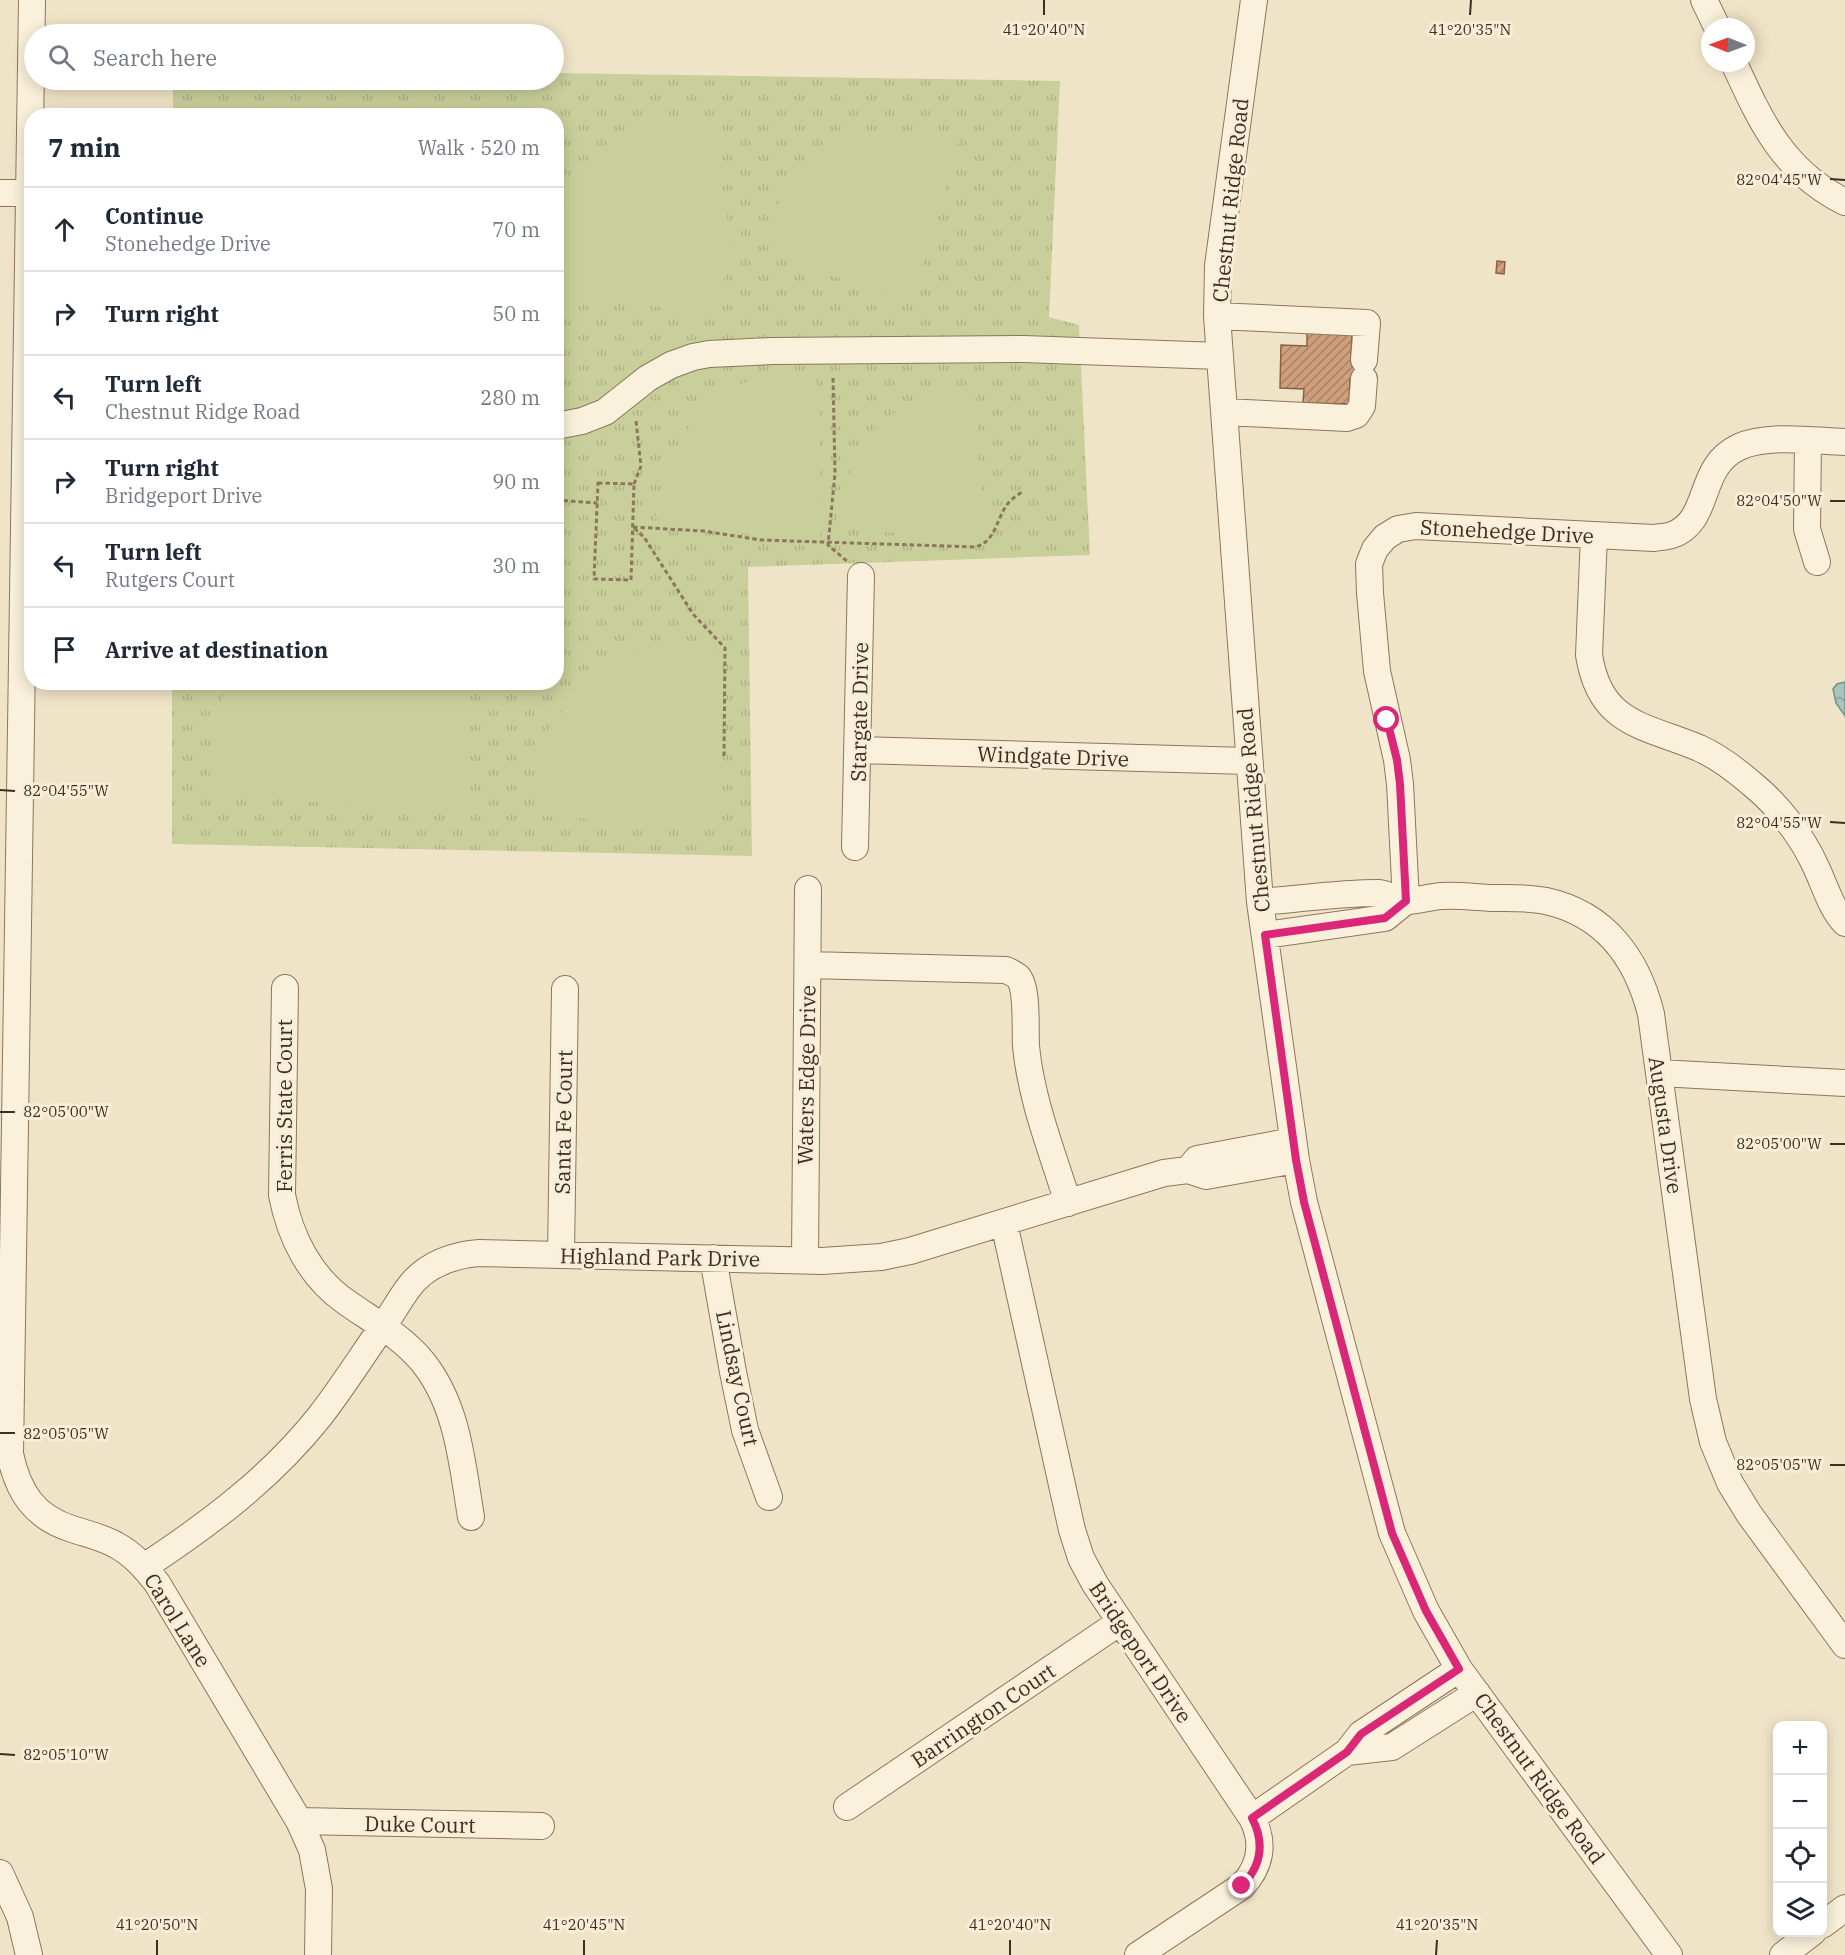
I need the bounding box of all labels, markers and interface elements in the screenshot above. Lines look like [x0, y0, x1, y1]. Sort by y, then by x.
north arrow [1701, 18, 1755, 72]
text: 41°20'40"N [1003, 20, 1085, 39]
text: 41°20'35"N [1429, 20, 1511, 39]
search box [24, 24, 564, 90]
icon: search [45, 41, 78, 74]
text: Search here [93, 43, 217, 72]
street label: Chestnut Ridge Road [1205, 96, 1255, 304]
text: 7 min [48, 130, 121, 164]
text: Walk · 520 m [418, 134, 540, 161]
text: 82°04'45"W [1736, 170, 1822, 189]
text: Continue [105, 201, 204, 230]
icon: ahead [48, 213, 81, 246]
text: 70 m [492, 216, 540, 243]
text: Stonehedge Drive [105, 230, 271, 257]
icon: right [48, 297, 81, 330]
text: Turn right [105, 299, 219, 328]
text: 50 m [492, 300, 540, 327]
text: Turn left [105, 369, 201, 398]
icon: left [48, 381, 81, 414]
text: 280 m [480, 384, 540, 411]
text: Chestnut Ridge Road [105, 398, 300, 425]
text: Turn right [105, 453, 219, 482]
icon: right [48, 465, 81, 498]
text: 90 m [492, 468, 540, 495]
text: Bridgeport Drive [105, 482, 262, 509]
text: 82°04'50"W [1736, 491, 1822, 510]
street label: Stonehedge Drive [1419, 512, 1595, 550]
text: Turn left [105, 537, 201, 566]
icon: left [48, 549, 81, 582]
text: 30 m [492, 552, 540, 579]
text: Rutgers Court [105, 566, 235, 593]
icon: arrive [48, 633, 81, 666]
text: Arrive at destination [105, 635, 328, 664]
street label: Stargate Drive [844, 642, 874, 782]
street label: Chestnut Ridge Road [1230, 706, 1276, 913]
route start [1373, 706, 1399, 732]
street label: Windgate Drive [977, 739, 1129, 773]
text: 82°04'55"W [23, 781, 109, 800]
text: 82°04'55"W [1736, 813, 1822, 832]
street label: Waters Edge Drive [790, 985, 822, 1165]
street label: Ferris State Court [270, 1019, 298, 1193]
street label: Santa Fe Court [548, 1049, 578, 1195]
street label: Augusta Drive [1643, 1055, 1689, 1195]
text: 82°05'00"W [23, 1102, 109, 1121]
text: 82°05'00"W [1736, 1134, 1822, 1153]
street label: Highland Park Drive [560, 1241, 760, 1273]
street label: Lindsay Court [710, 1308, 766, 1448]
text: 82°05'05"W [23, 1424, 109, 1443]
text: 82°05'05"W [1736, 1455, 1822, 1474]
street label: Carol Lane [138, 1568, 218, 1672]
street label: Bridgeport Drive [1083, 1576, 1199, 1728]
street label: Barrington Court [905, 1656, 1061, 1774]
street label: Chestnut Ridge Road [1468, 1687, 1612, 1869]
map controls [1773, 1721, 1827, 1937]
button: + [1773, 1721, 1827, 1775]
text: 82°05'10"W [23, 1745, 109, 1764]
button: − [1773, 1775, 1827, 1829]
street label: Duke Court [364, 1809, 476, 1839]
button: locate [1773, 1829, 1827, 1883]
route end [1228, 1872, 1254, 1898]
button: layers [1773, 1883, 1827, 1937]
text: 41°20'50"N [116, 1915, 198, 1934]
text: 41°20'45"N [543, 1915, 625, 1934]
text: 41°20'40"N [969, 1915, 1051, 1934]
text: 41°20'35"N [1396, 1915, 1478, 1934]

